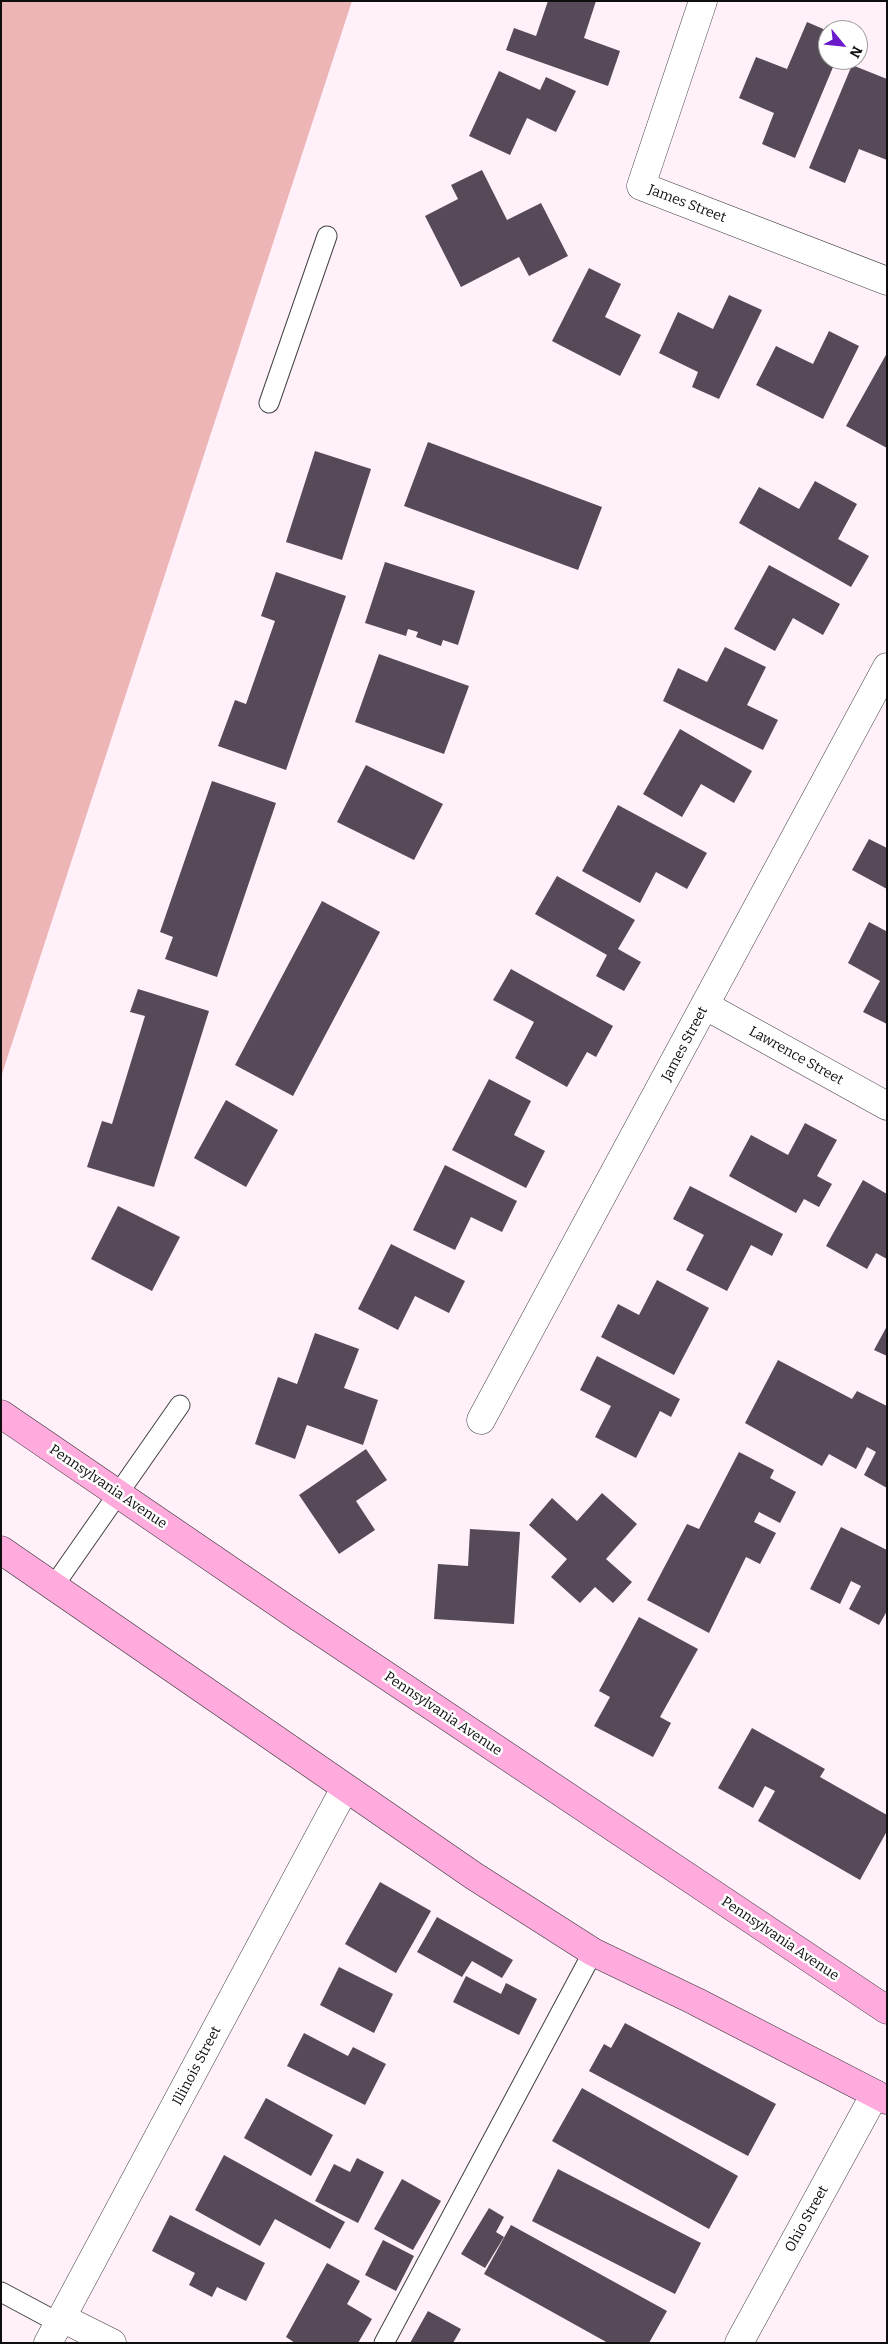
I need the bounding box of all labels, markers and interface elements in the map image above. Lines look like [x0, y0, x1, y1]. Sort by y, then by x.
north arrow [818, 20, 868, 70]
text: N [846, 43, 866, 61]
street label: James Street [646, 181, 728, 227]
street label: James Street [658, 1004, 712, 1084]
street label: Lawrence Street [746, 1023, 846, 1089]
street label: Pennsylvania Avenue [46, 1441, 170, 1533]
street label: Pennsylvania Avenue [381, 1668, 505, 1760]
street label: Pennsylvania Avenue [718, 1893, 842, 1985]
street label: Illinois Street [169, 2024, 225, 2108]
street label: Ohio Street [782, 2183, 832, 2255]

